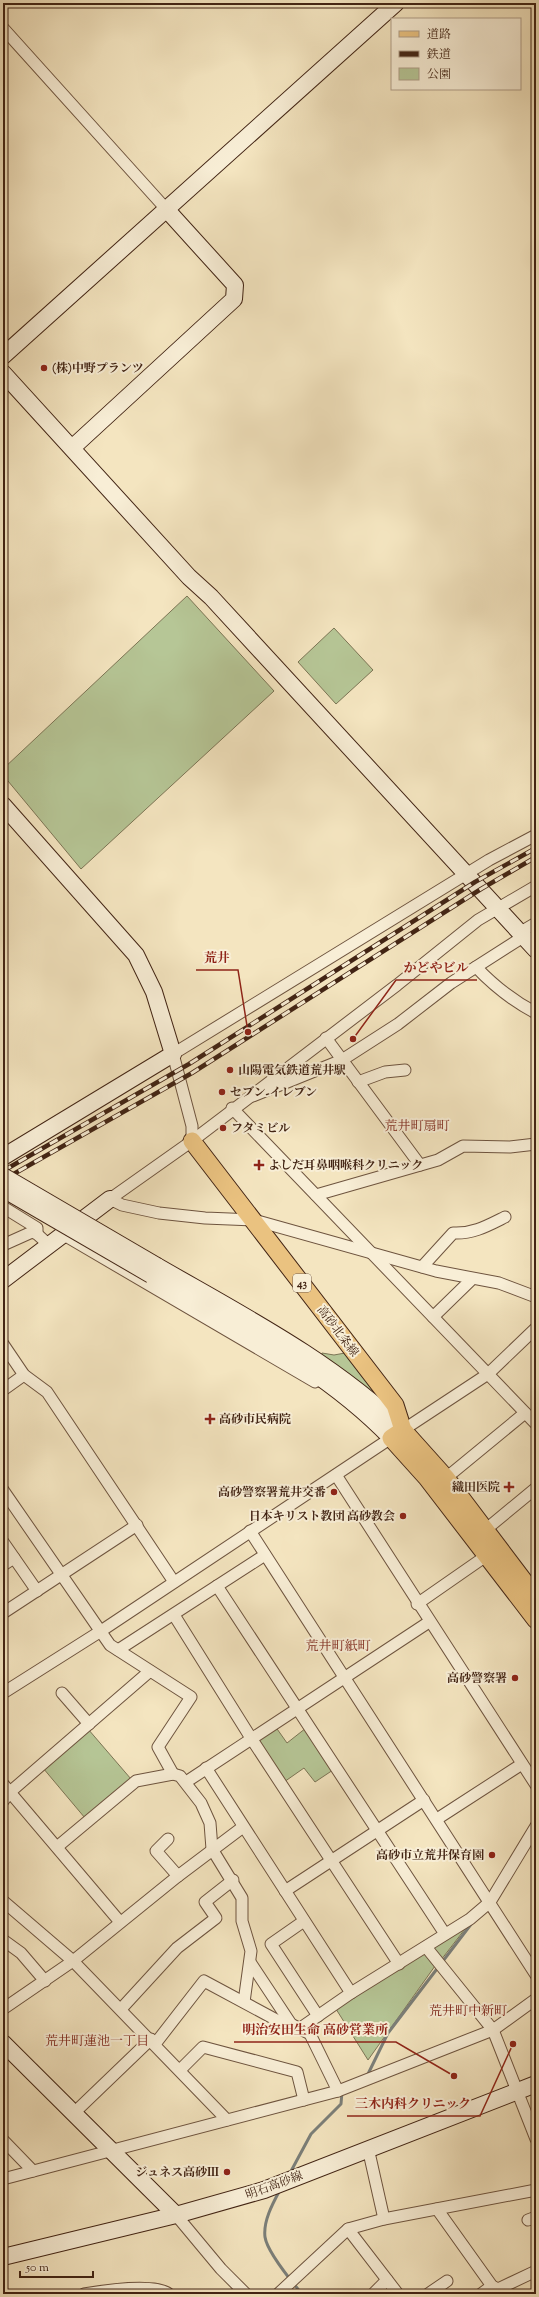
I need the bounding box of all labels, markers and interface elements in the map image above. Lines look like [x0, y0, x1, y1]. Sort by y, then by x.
legend [391, 18, 521, 90]
text: 道路 [427, 26, 451, 44]
text: 鉄道 [426, 46, 451, 64]
text: 公園 [427, 66, 451, 84]
place label: (株)中野プランツ [52, 360, 144, 378]
marker: (株)中野プランツ [39, 363, 49, 373]
callout: 荒井 [196, 945, 238, 970]
text: 荒井 [204, 950, 230, 968]
callout: かどやビル [396, 955, 477, 980]
text: かどやビル [403, 960, 469, 978]
place label: 山陽電気鉄道荒井駅 [238, 1062, 346, 1080]
marker: 山陽電気鉄道荒井駅 [225, 1065, 235, 1075]
place label: セブン-イレブン [230, 1084, 317, 1102]
marker: セブン-イレブン [217, 1087, 227, 1097]
district label: 荒井町扇町 [384, 1118, 450, 1136]
place label: フタミビル [231, 1120, 290, 1138]
marker: フタミビル [218, 1123, 228, 1133]
place label: よしだ耳鼻咽喉科クリニック [268, 1157, 423, 1175]
marker: よしだ耳鼻咽喉科クリニック [253, 1159, 265, 1171]
road number: 43 [293, 1274, 311, 1292]
street label: 高砂北条線 [312, 1302, 362, 1361]
place label: 高砂市民病院 [219, 1411, 291, 1429]
marker: 高砂市民病院 [204, 1413, 216, 1425]
place label: 織田医院 [452, 1479, 500, 1497]
marker: 織田医院 [503, 1481, 515, 1493]
place label: 高砂警察署荒井交番 [218, 1484, 326, 1502]
marker: 高砂警察署荒井交番 [329, 1487, 339, 1497]
place label: 日本キリスト教団 高砂教会 [249, 1508, 395, 1526]
marker: 日本キリスト教団 高砂教会 [398, 1511, 408, 1521]
district label: 荒井町紙町 [305, 1638, 371, 1656]
place label: 高砂警察署 [447, 1670, 507, 1688]
marker: 高砂警察署 [510, 1673, 520, 1683]
place label: 高砂市立荒井保育園 [376, 1847, 484, 1865]
marker: 高砂市立荒井保育園 [487, 1850, 497, 1860]
district label: 荒井町中新町 [429, 2003, 507, 2021]
callout: 明治安田生命 高砂営業所 [234, 2017, 396, 2042]
text: 明治安田生命 高砂営業所 [242, 2022, 388, 2040]
district label: 荒井町蓮池一丁目 [45, 2033, 149, 2051]
callout: 三木内科クリニック [347, 2091, 480, 2116]
text: 三木内科クリニック [355, 2096, 471, 2114]
place label: ジュネス高砂Ⅲ [135, 2164, 219, 2182]
marker: ジュネス高砂Ⅲ [222, 2167, 232, 2177]
street label: 明石高砂線 [243, 2167, 306, 2205]
scale bar [20, 2253, 93, 2279]
text: 50 m [25, 2259, 49, 2277]

